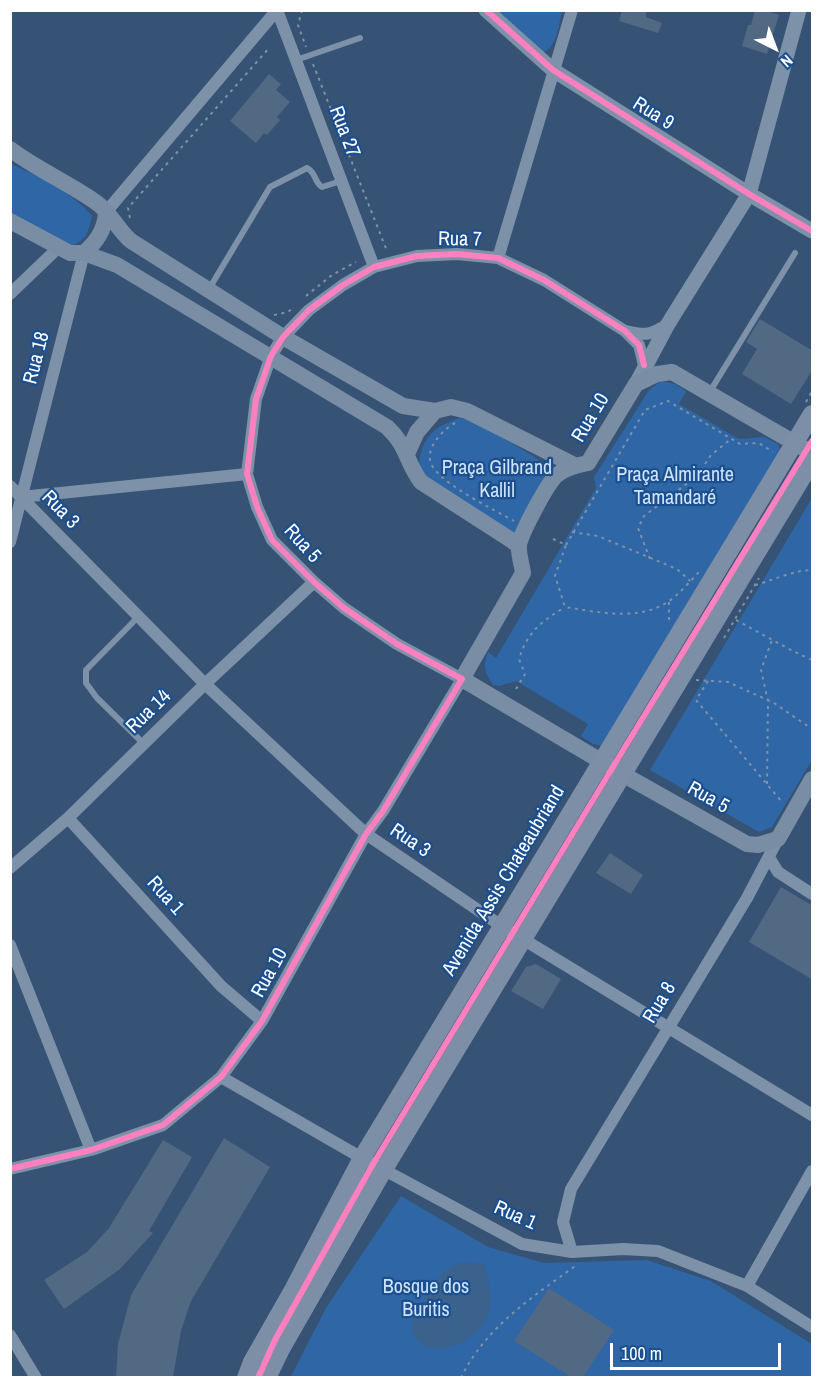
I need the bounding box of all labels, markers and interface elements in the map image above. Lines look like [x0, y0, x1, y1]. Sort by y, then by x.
north arrow [745, 18, 805, 78]
text: N [776, 50, 798, 73]
street label: Rua 9 [628, 92, 678, 136]
street label: Rua 27 [323, 103, 365, 161]
street label: Rua 7 [438, 228, 482, 252]
street label: Rua 18 [19, 329, 55, 387]
street label: Rua 10 [567, 389, 615, 447]
park label: Praça Gilbrand Kallil [442, 457, 552, 504]
park label: Praça Almirante Tamandaré [616, 464, 734, 511]
street label: Rua 3 [36, 486, 84, 534]
street label: Rua 5 [278, 520, 326, 568]
street label: Rua 14 [122, 685, 176, 739]
street label: Rua 5 [683, 777, 733, 819]
street label: Avenida Assis Chateaubriand [438, 782, 570, 980]
street label: Rua 3 [385, 819, 435, 863]
street label: Rua 1 [141, 872, 189, 920]
street label: Rua 10 [247, 944, 293, 1002]
street label: Rua 8 [638, 978, 682, 1028]
street label: Rua 1 [490, 1196, 540, 1236]
park label: Bosque dos Buritis [383, 1276, 469, 1323]
scale bar [613, 1331, 784, 1369]
text: 100 m [621, 1341, 662, 1366]

